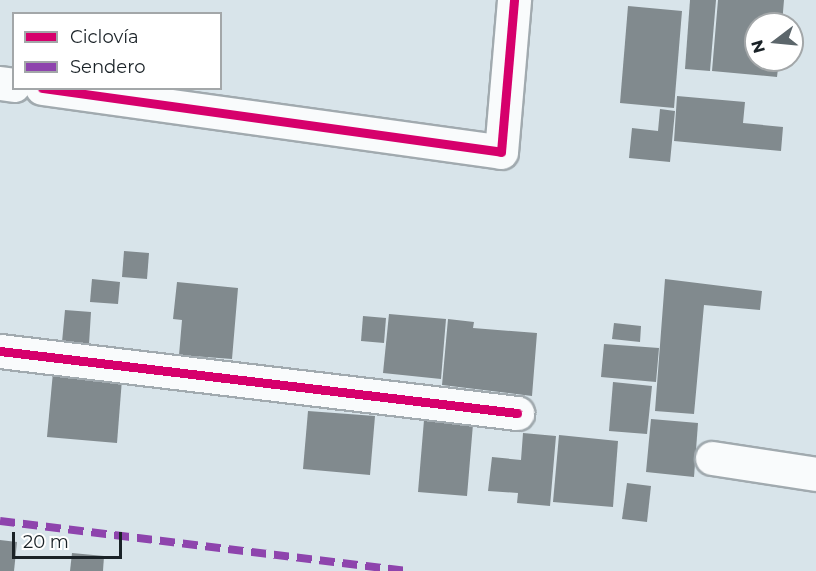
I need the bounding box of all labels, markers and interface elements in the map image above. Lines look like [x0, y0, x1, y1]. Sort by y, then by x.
legend [12, 12, 222, 90]
north arrow [744, 12, 804, 72]
text: Ciclovía [70, 26, 139, 48]
text: N [747, 38, 769, 55]
text: Sendero [70, 56, 145, 78]
scale bar [15, 520, 124, 558]
text: 20 m [23, 531, 69, 553]

